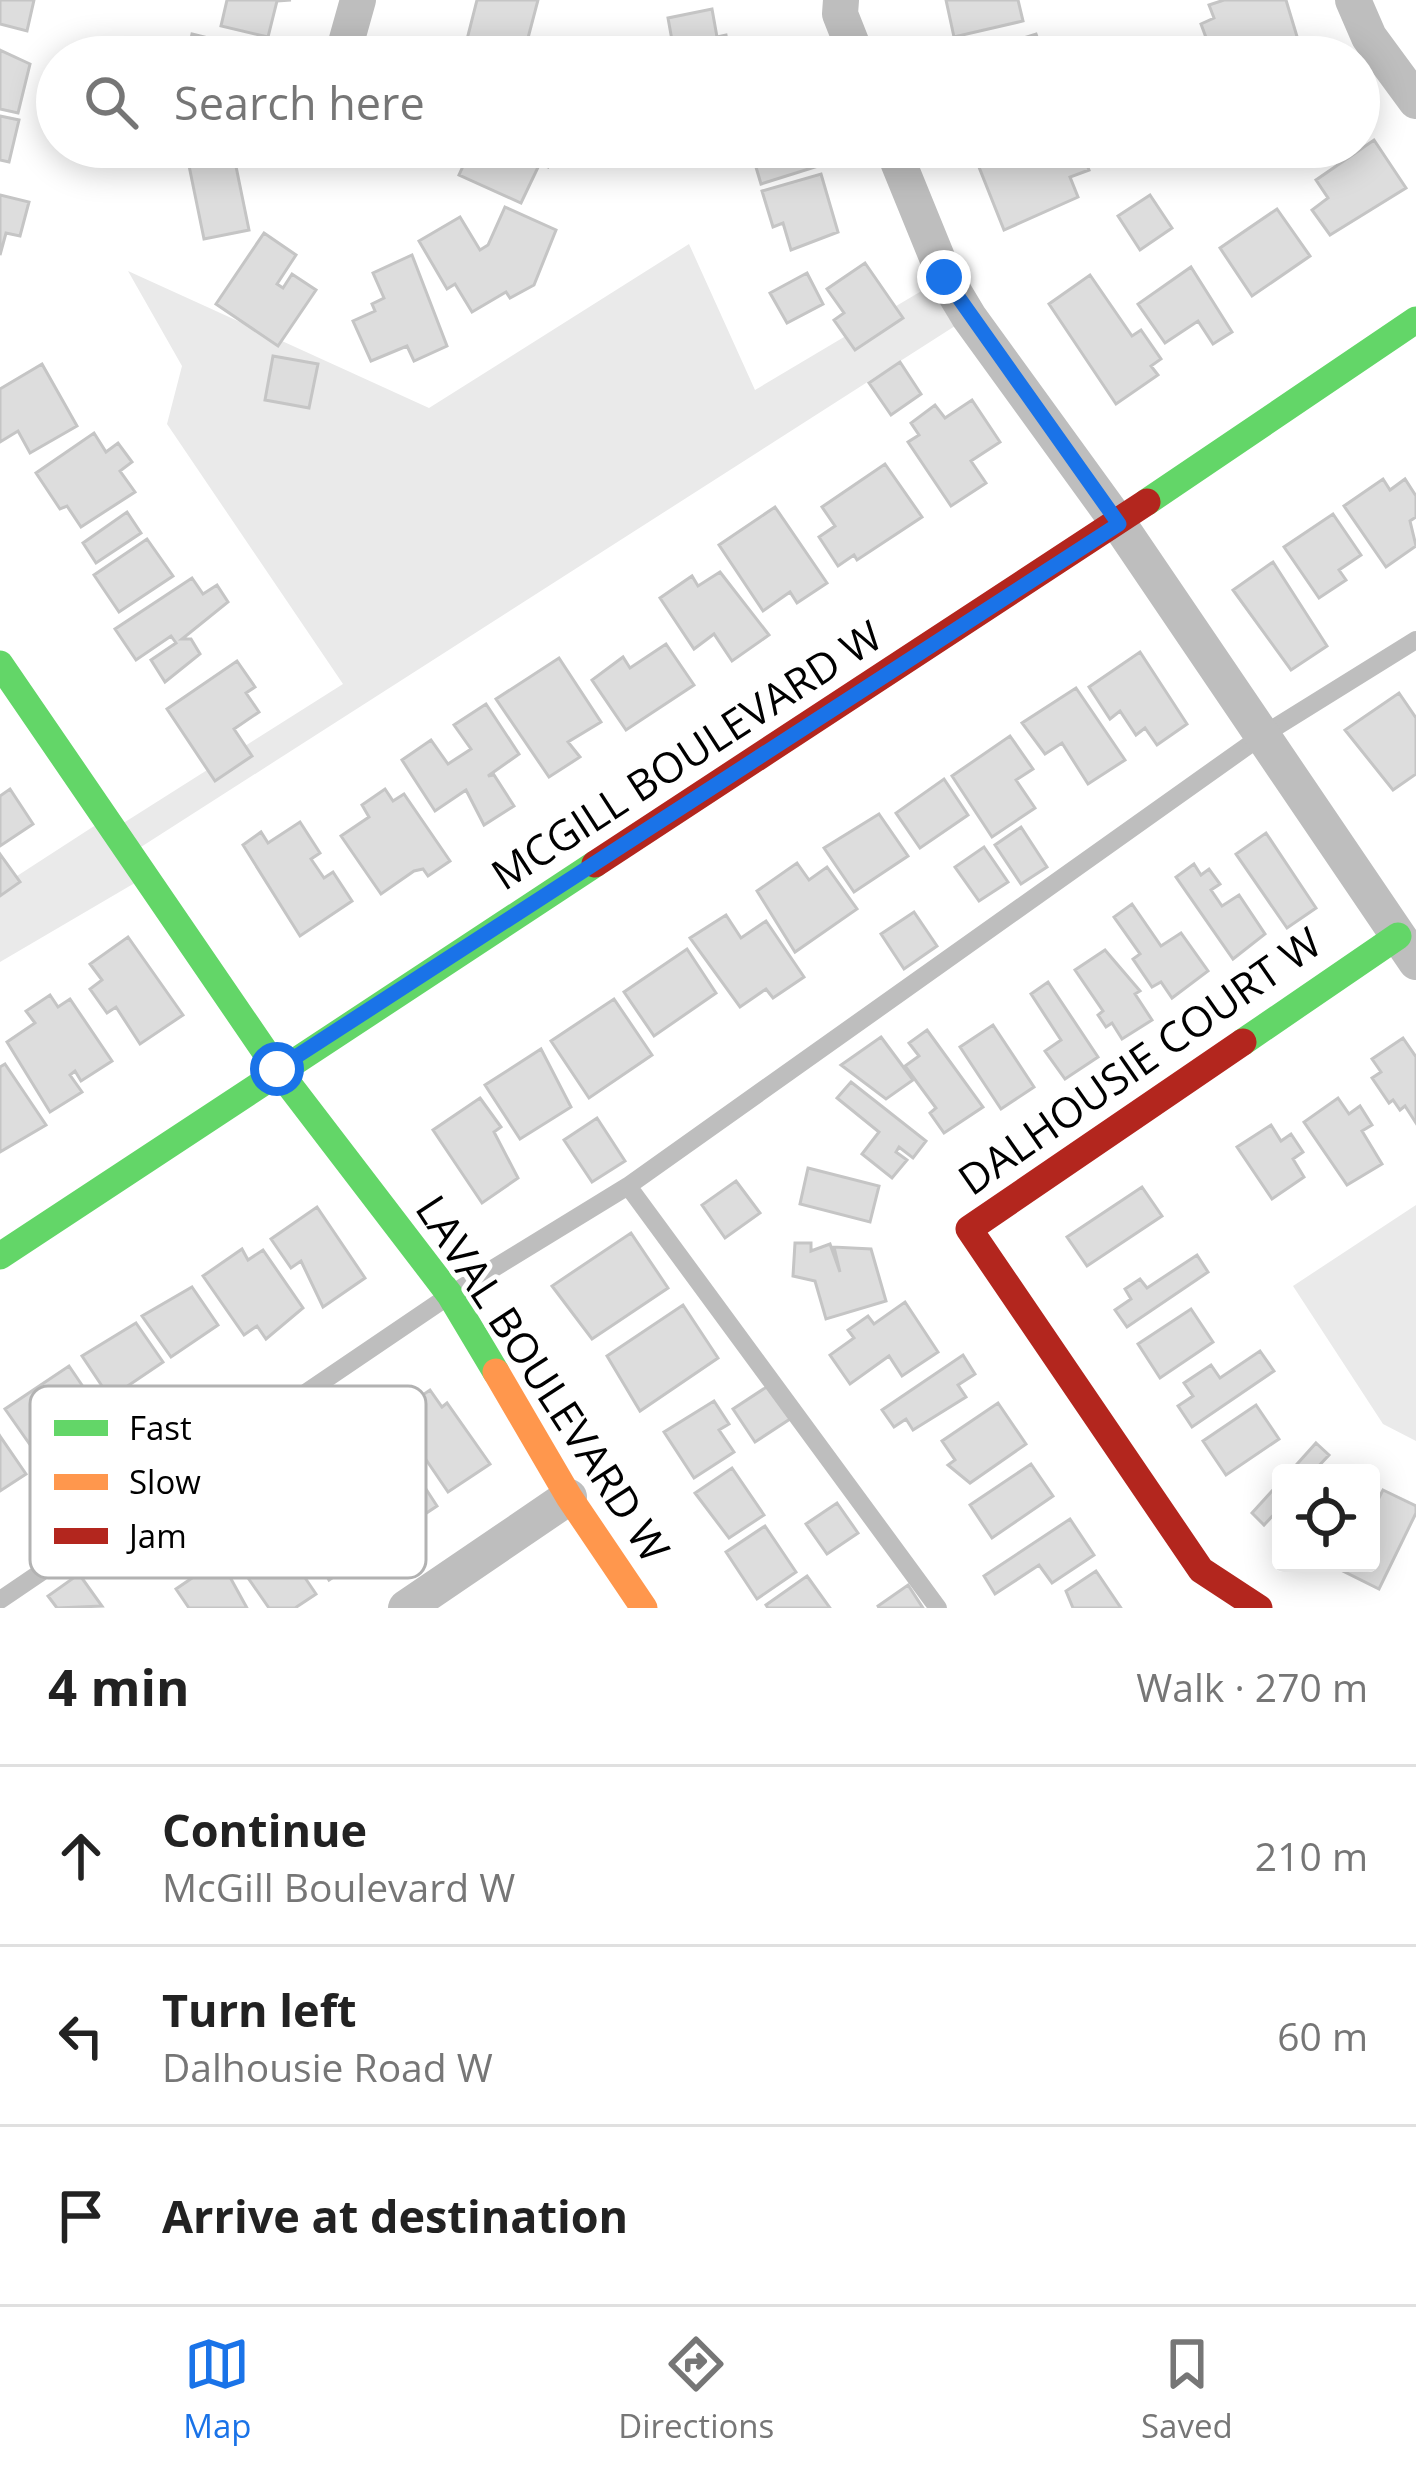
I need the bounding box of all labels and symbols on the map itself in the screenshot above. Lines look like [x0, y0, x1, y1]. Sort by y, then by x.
route end [917, 250, 971, 304]
street label: MCGILL BOULEVARD W [480, 606, 892, 902]
street label: DALHOUSIE COURT W [946, 913, 1332, 1207]
route start [250, 1042, 304, 1096]
street label: LAVAL BOULEVARD W [404, 1184, 684, 1572]
legend [30, 1386, 426, 1578]
text: Fast [129, 1405, 192, 1450]
text: Slow [129, 1459, 201, 1504]
text: Jam [126, 1513, 187, 1558]

